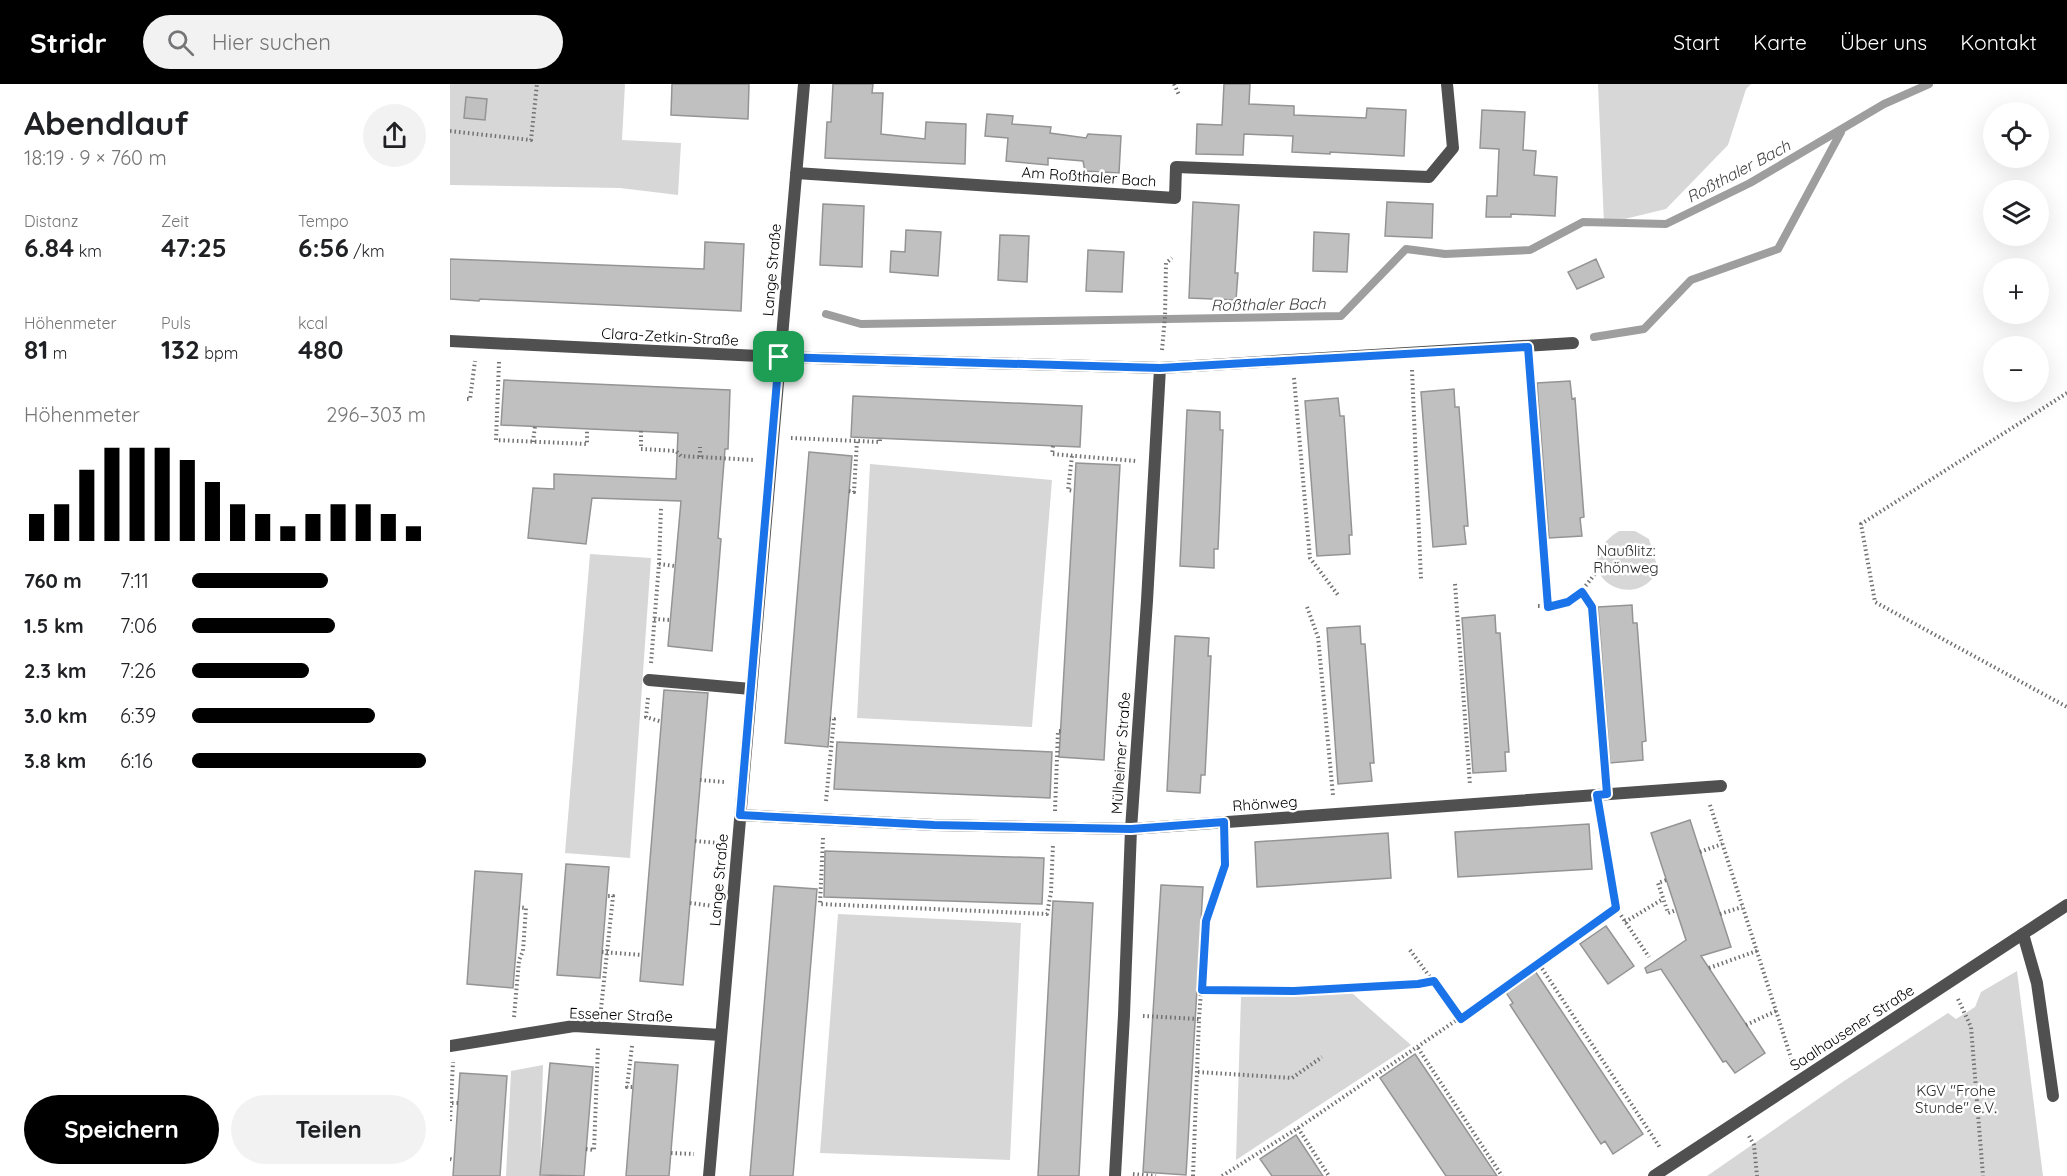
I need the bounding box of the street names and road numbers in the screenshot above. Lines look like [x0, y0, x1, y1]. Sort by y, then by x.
street label: Am Roßthaler Bach [1021, 162, 1157, 191]
street label: Lange Straße [758, 223, 785, 317]
street label: Clara-Zetkin-Straße [601, 323, 739, 350]
street label: Mülheimer Straße [1107, 691, 1134, 815]
street label: Rhönweg [1232, 792, 1298, 815]
street label: Lange Straße [705, 833, 732, 927]
street label: Saalhausener Straße [1786, 980, 1917, 1075]
street label: Essener Straße [569, 1003, 673, 1026]

